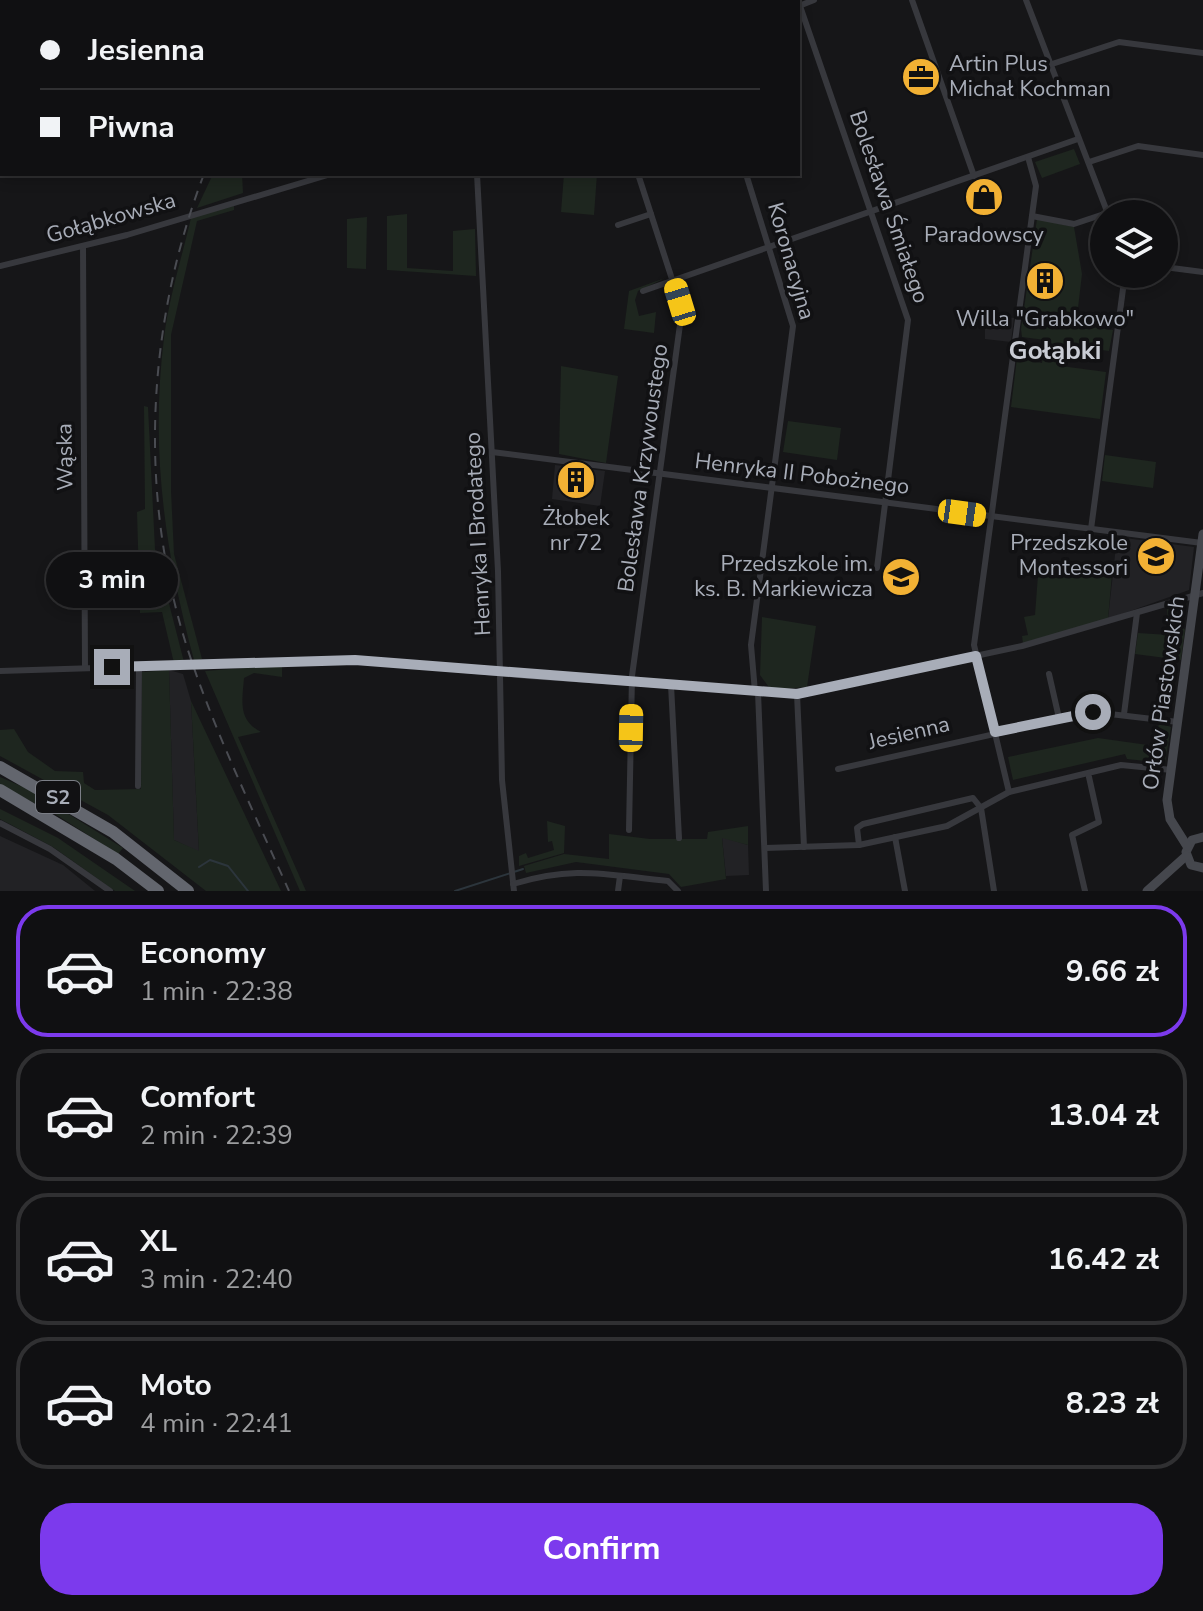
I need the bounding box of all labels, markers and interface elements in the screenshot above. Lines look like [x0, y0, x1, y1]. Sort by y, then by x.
text: Jesienna [88, 30, 205, 71]
place label: Artin Plus Michał Kochman [949, 49, 1111, 104]
office icon: Artin Plus Michał Kochman [900, 56, 942, 98]
text: Piwna [88, 107, 175, 148]
street label: Bolesława Śmiałego [842, 107, 936, 307]
shop icon: Paradowscy [963, 176, 1005, 218]
street label: Gołąbkowska [43, 185, 179, 251]
street label: Koronacyjna [760, 199, 822, 323]
map controls [1090, 200, 1178, 288]
button: layers [1090, 200, 1178, 288]
place label: Paradowscy [924, 220, 1045, 250]
building icon: Willa "Grabkowo" [1024, 260, 1066, 302]
car [662, 276, 698, 328]
place label: Willa "Grabkowo" [956, 304, 1134, 334]
district label: Gołąbki [1009, 333, 1101, 368]
street label: Bolesława Krzywoustego [611, 342, 675, 594]
street label: Wąska [49, 423, 81, 491]
street label: Henryka I Brodatego [458, 431, 498, 637]
street label: Henryka II Pobożnego [693, 446, 911, 502]
building icon: Żłobek nr 72 [555, 459, 597, 501]
car [937, 498, 987, 528]
place label: Żłobek nr 72 [542, 503, 611, 558]
place label: Przedszkole Montessori [1010, 528, 1128, 583]
school or university icon: Przedszkole Montessori [1135, 535, 1177, 577]
place label: Przedszkole im. ks. B. Markiewicza [694, 549, 873, 604]
callout: 3 min [46, 551, 178, 607]
school or university icon: Przedszkole im. ks. B. Markiewicza [880, 556, 922, 598]
text: 3 min [78, 562, 146, 597]
street label: Orłów Piastowskich [1136, 594, 1192, 792]
route end [94, 649, 130, 685]
route start [1075, 694, 1111, 730]
car [619, 704, 643, 752]
street label: Jesienna [864, 709, 953, 757]
road number: S2 [36, 781, 80, 813]
text: Economy [140, 933, 266, 974]
icon: car [44, 935, 116, 1007]
text: 9.66 zł [1066, 951, 1159, 992]
text: 1 min · 22:38 [140, 974, 293, 1009]
text: Comfort [140, 1077, 255, 1118]
icon: car [44, 1079, 116, 1151]
text: 13.04 zł [1048, 1095, 1159, 1136]
text: 2 min · 22:39 [140, 1118, 293, 1153]
text: XL [140, 1221, 177, 1262]
icon: car [44, 1223, 116, 1295]
text: 16.42 zł [1048, 1239, 1159, 1280]
text: 3 min · 22:40 [140, 1262, 293, 1297]
text: Moto [140, 1365, 212, 1406]
icon: car [44, 1367, 116, 1439]
text: 8.23 zł [1066, 1383, 1159, 1424]
text: 4 min · 22:41 [140, 1406, 293, 1441]
button: Confirm [40, 1503, 1163, 1595]

